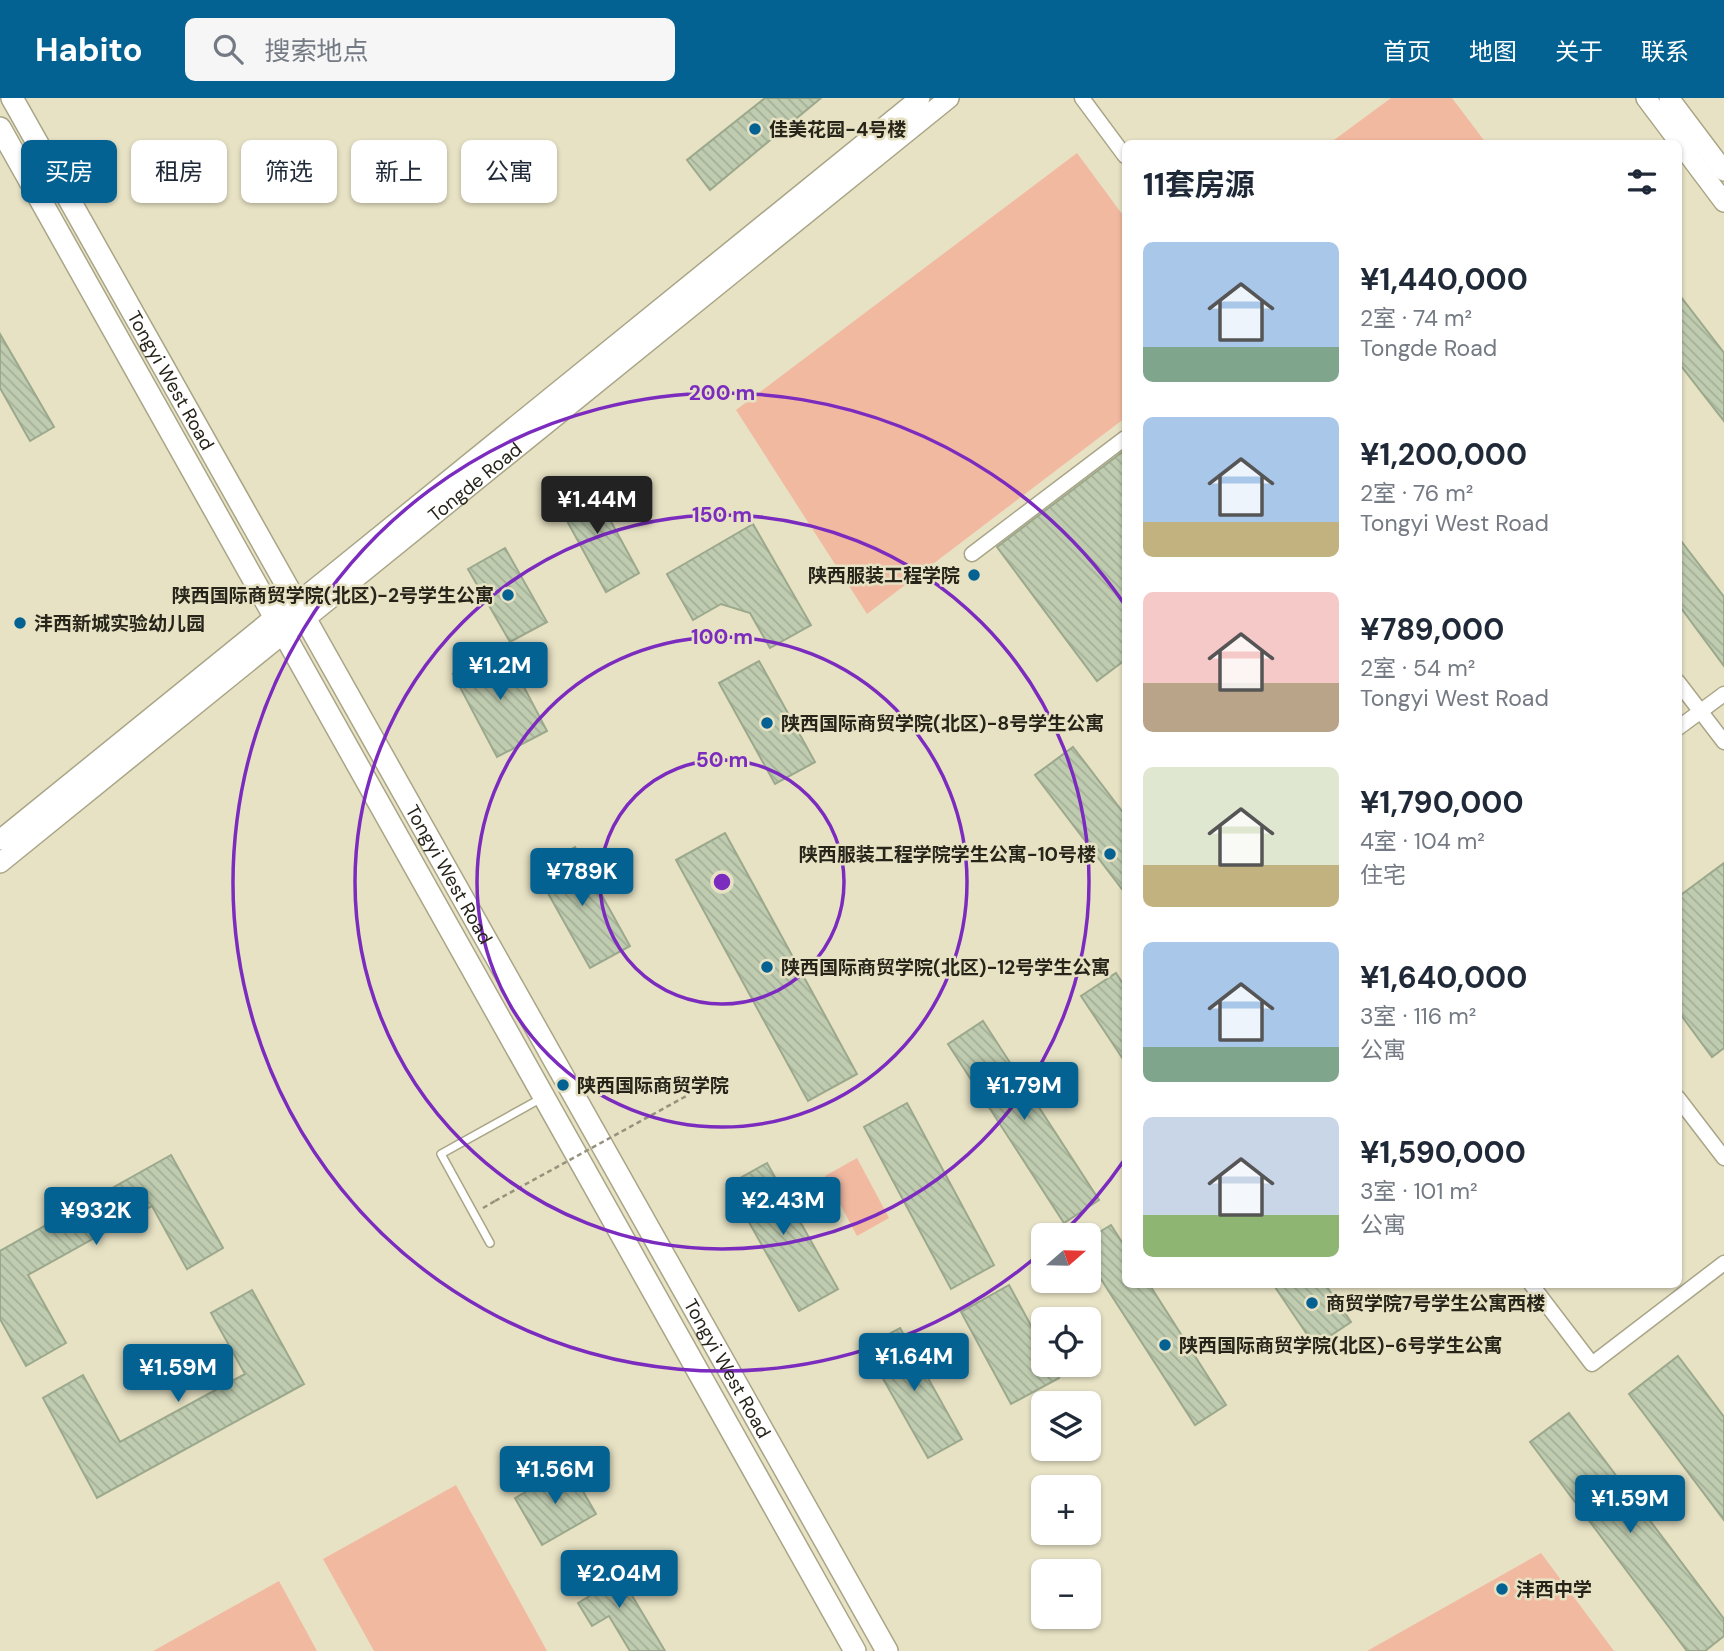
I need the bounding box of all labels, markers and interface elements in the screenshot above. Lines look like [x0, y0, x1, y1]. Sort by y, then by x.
search box [185, 18, 675, 81]
text: Habito [35, 28, 143, 71]
icon: search [209, 30, 247, 68]
text: 搜索地点 [265, 34, 369, 68]
text: 首页 [1383, 36, 1431, 67]
text: 地图 [1469, 36, 1517, 67]
text: 关于 [1555, 36, 1603, 67]
text: 联系 [1641, 36, 1689, 67]
place label: 佳美花园-4号楼 [769, 117, 906, 142]
marker: 佳美花园-4号楼 [747, 121, 763, 137]
chip: 买房 [21, 140, 117, 203]
chip: 租房 [131, 140, 227, 203]
chip: 筛选 [241, 140, 337, 203]
chip: 新上 [351, 140, 447, 203]
chip: 公寓 [461, 140, 557, 203]
icon: filters [1623, 163, 1661, 201]
text: 11套房源 [1143, 165, 1255, 204]
text: ¥1,440,000 [1360, 260, 1528, 299]
icon: home [1199, 270, 1283, 354]
text: 2室 · 74 m² [1360, 303, 1472, 333]
street label: Tongyi West Road [122, 306, 220, 454]
text: Tongde Road [1360, 333, 1497, 363]
text: 200 m [689, 379, 755, 407]
text: ¥1,200,000 [1360, 435, 1527, 474]
street label: Tongde Road [423, 436, 527, 527]
icon: home [1199, 445, 1283, 529]
pin: ¥1.44M [540, 476, 654, 536]
text: 2室 · 76 m² [1360, 478, 1473, 508]
text: ¥1.44M [557, 484, 637, 514]
text: 150 m [692, 501, 752, 529]
text: Tongyi West Road [1360, 508, 1549, 538]
place label: 陕西服装工程学院 [808, 563, 960, 588]
marker: 陕西服装工程学院 [966, 567, 982, 583]
place label: 陕西国际商贸学院(北区)-2号学生公寓 [172, 583, 494, 608]
marker: 陕西国际商贸学院(北区)-2号学生公寓 [500, 587, 516, 603]
text: ¥789,000 [1360, 610, 1504, 649]
place label: 沣西新城实验幼儿园 [34, 611, 205, 636]
marker: 沣西新城实验幼儿园 [12, 615, 28, 631]
icon: home [1199, 620, 1283, 704]
text: 100 m [691, 623, 753, 651]
pin: ¥1.2M [451, 642, 549, 702]
text: ¥1.2M [469, 650, 531, 680]
text: 2室 · 54 m² [1360, 653, 1475, 683]
text: Tongyi West Road [1360, 683, 1549, 713]
place label: 陕西国际商贸学院(北区)-8号学生公寓 [781, 711, 1104, 736]
marker: 陕西国际商贸学院(北区)-8号学生公寓 [759, 715, 775, 731]
text: 50 m [696, 746, 748, 774]
text: ¥1,790,000 [1360, 783, 1524, 822]
icon: home [1199, 795, 1283, 879]
street label: Tongyi West Road [400, 800, 499, 948]
text: 4室 · 104 m² [1360, 826, 1485, 856]
place label: 陕西服装工程学院学生公寓-10号楼 [799, 842, 1096, 867]
marker: 陕西服装工程学院学生公寓-10号楼 [1102, 846, 1118, 862]
pin: ¥789K [533, 848, 631, 908]
text: ¥789K [546, 856, 618, 886]
text: 住宅 [1360, 860, 1406, 890]
centre of rings [710, 870, 734, 894]
place label: 陕西国际商贸学院(北区)-12号学生公寓 [781, 955, 1110, 980]
text: ¥1,640,000 [1360, 958, 1527, 997]
marker: 陕西国际商贸学院(北区)-12号学生公寓 [759, 959, 775, 975]
icon: home [1199, 970, 1283, 1054]
text: 3室 · 116 m² [1360, 1001, 1476, 1031]
text: 公寓 [1360, 1035, 1406, 1065]
pin: ¥1.79M [967, 1062, 1081, 1122]
text: ¥1.79M [986, 1070, 1062, 1100]
place label: 陕西国际商贸学院 [577, 1073, 729, 1098]
marker: 陕西国际商贸学院 [555, 1077, 571, 1093]
text: ¥1,590,000 [1360, 1133, 1526, 1172]
icon: home [1199, 1145, 1283, 1229]
text: 3室 · 101 m² [1360, 1176, 1478, 1206]
pin: ¥2.43M [726, 1178, 840, 1237]
text: ¥2.43M [741, 1185, 825, 1215]
pin: ¥932K [47, 1188, 145, 1247]
text: ¥932K [60, 1195, 132, 1225]
text: 公寓 [1360, 1210, 1406, 1240]
north arrow [1031, 1223, 1101, 1293]
map controls [1031, 1223, 1101, 1629]
place label: 商贸学院7号学生公寓西楼 [1326, 1291, 1545, 1316]
street label: Tongyi West Road [678, 1294, 777, 1442]
marker: 商贸学院7号学生公寓西楼 [1304, 1295, 1320, 1311]
button: locate [1031, 1307, 1101, 1377]
place label: 陕西国际商贸学院(北区)-6号学生公寓 [1179, 1333, 1502, 1358]
pin: ¥1.64M [857, 1334, 971, 1393]
marker: 陕西国际商贸学院(北区)-6号学生公寓 [1157, 1337, 1173, 1353]
text: ¥1.64M [875, 1341, 953, 1371]
pin: ¥1.59M [121, 1344, 235, 1404]
text: ¥1.59M [139, 1352, 217, 1382]
button: layers [1031, 1391, 1101, 1461]
pin: ¥1.56M [498, 1446, 612, 1506]
text: ¥1.56M [516, 1454, 594, 1484]
button: + [1031, 1475, 1101, 1545]
pin: ¥1.59M [1573, 1476, 1687, 1535]
text: ¥1.59M [1591, 1483, 1669, 1513]
pin: ¥2.04M [562, 1550, 676, 1610]
text: ¥2.04M [577, 1558, 661, 1588]
button: − [1031, 1559, 1101, 1629]
place label: 沣西中学 [1516, 1577, 1592, 1602]
marker: 沣西中学 [1494, 1581, 1510, 1597]

